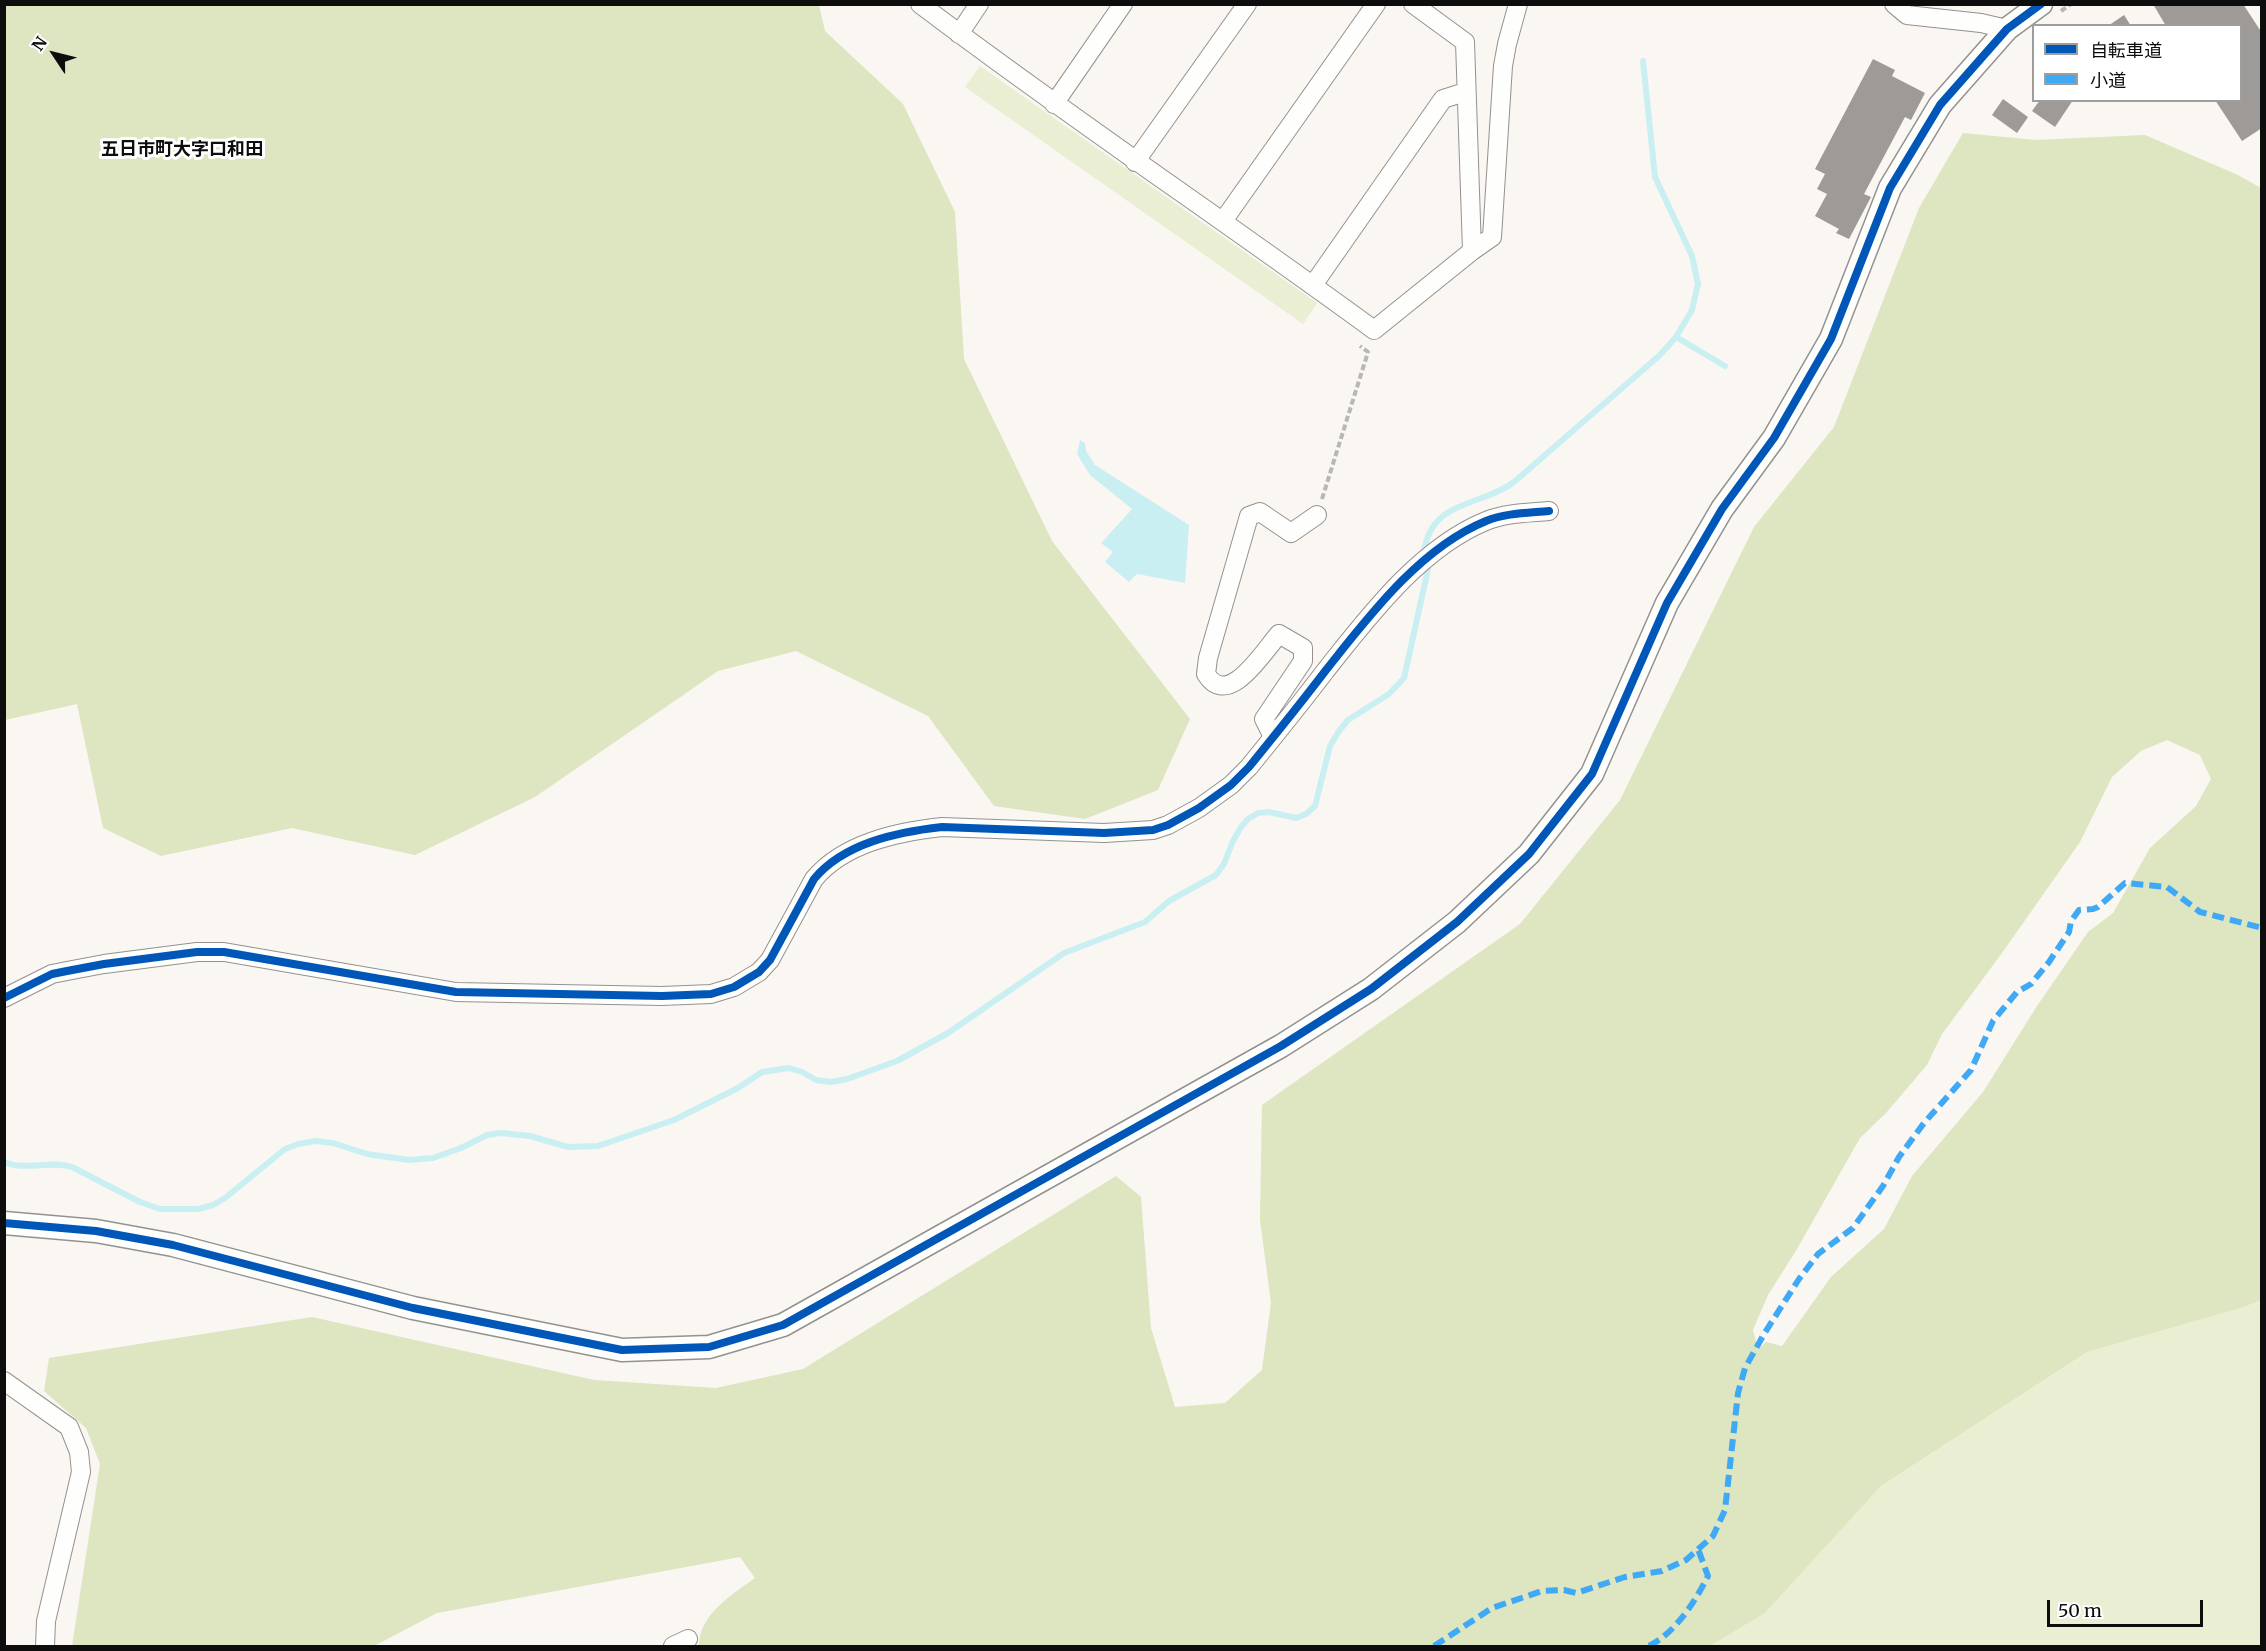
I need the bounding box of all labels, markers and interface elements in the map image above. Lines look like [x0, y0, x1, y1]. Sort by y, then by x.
north arrow [24, 24, 84, 84]
legend [2032, 24, 2242, 102]
text: N [27, 33, 51, 55]
text: 自転車道 [2090, 39, 2162, 62]
text: 小道 [2090, 69, 2126, 92]
district label: 五日市町大字口和田 [101, 139, 263, 161]
scale bar [2050, 1588, 2206, 1626]
text: 50 m [2058, 1599, 2102, 1622]

